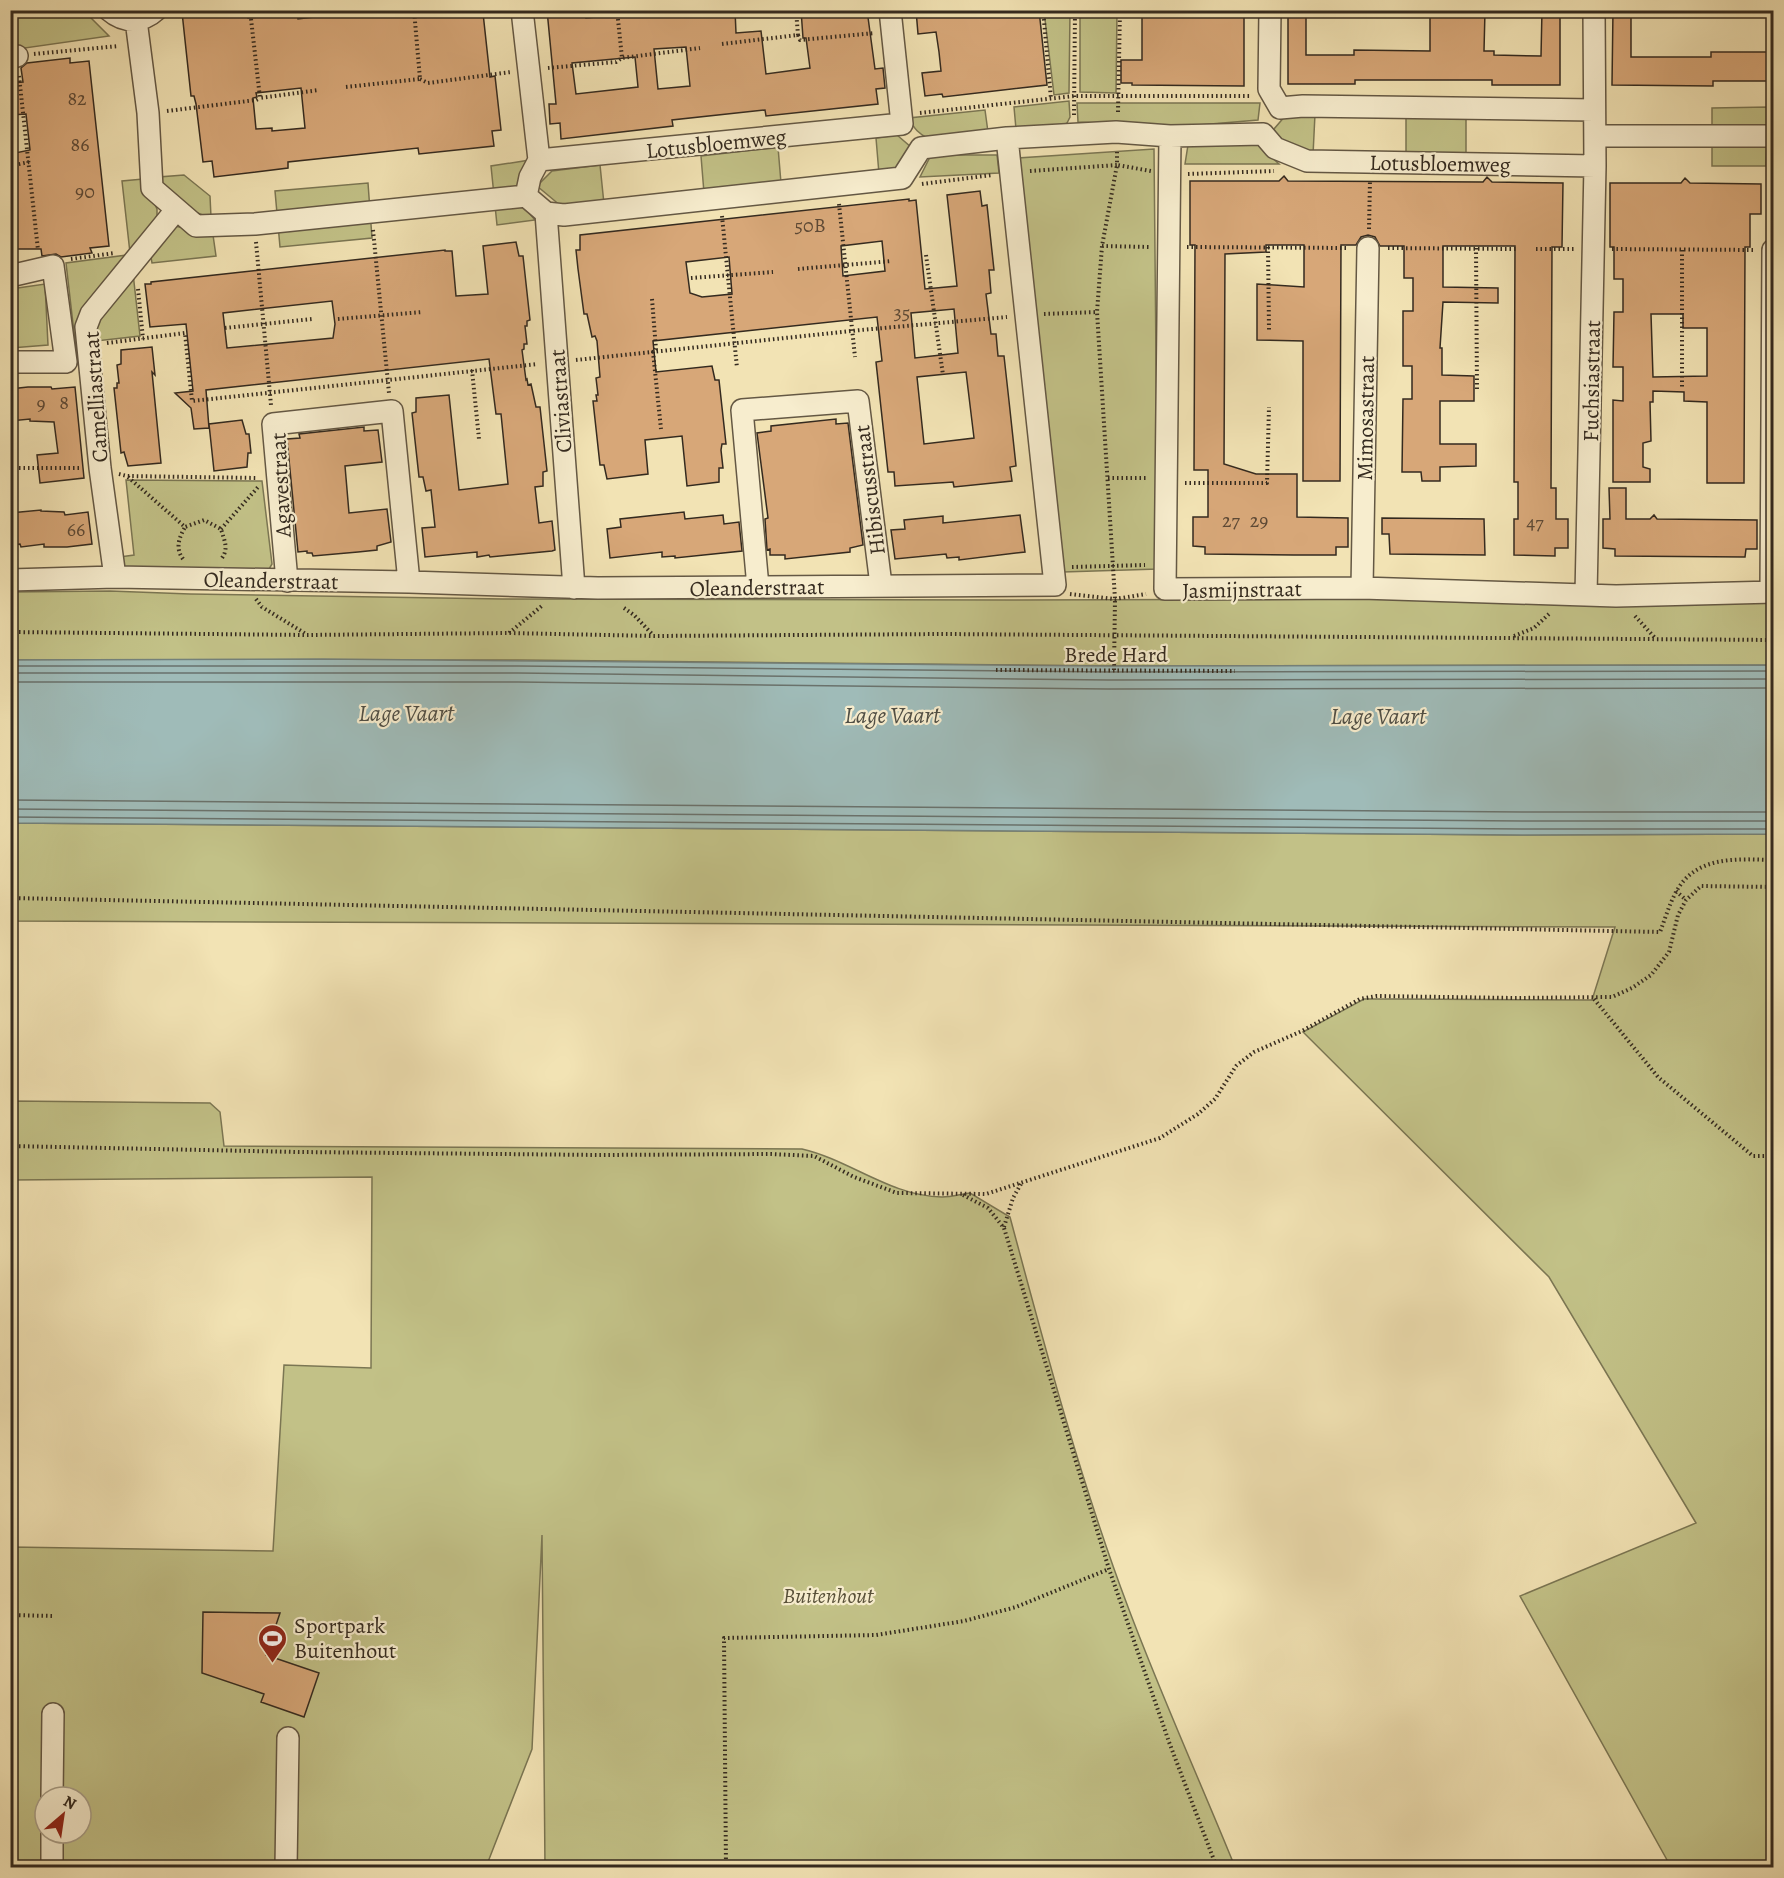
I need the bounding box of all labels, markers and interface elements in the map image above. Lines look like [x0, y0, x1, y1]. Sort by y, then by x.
house number: 82 [67, 85, 87, 112]
street label: Lotusbloemweg [644, 122, 788, 166]
house number: 86 [71, 131, 89, 158]
street label: Lotusbloemweg [1369, 148, 1511, 180]
house number: 90 [75, 178, 95, 205]
house number: 50B [794, 212, 826, 239]
house number: 35 [894, 299, 910, 326]
street label: Fuchsiastraat [1576, 320, 1608, 442]
street label: Camelliastraat [76, 330, 116, 464]
street label: Cliviastraat [542, 348, 580, 454]
street label: Mimosastraat [1350, 355, 1382, 481]
house number: 8 [59, 389, 69, 416]
house number: 9 [36, 390, 46, 417]
street label: Hibiscusstraat [847, 423, 893, 557]
street label: Agavestraat [263, 432, 299, 539]
house number: 27 [1222, 507, 1241, 534]
house number: 29 [1250, 507, 1268, 534]
house number: 47 [1526, 509, 1544, 536]
house number: 66 [67, 516, 85, 543]
street label: Oleanderstraat [203, 565, 339, 597]
street label: Oleanderstraat [689, 572, 825, 604]
street label: Jasmijnstraat [1182, 574, 1302, 606]
street label: Brede Hard [1064, 640, 1168, 670]
water label: Lage Vaart [358, 697, 455, 729]
water label: Lage Vaart [844, 699, 941, 731]
water label: Lage Vaart [1330, 700, 1427, 732]
park label: Buitenhout [783, 1581, 874, 1611]
place label: Sportpark Buitenhout [294, 1611, 396, 1666]
sports icon: Sportpark Buitenhout [257, 1622, 289, 1664]
north arrow [33, 1785, 93, 1845]
text: N [59, 1790, 81, 1815]

